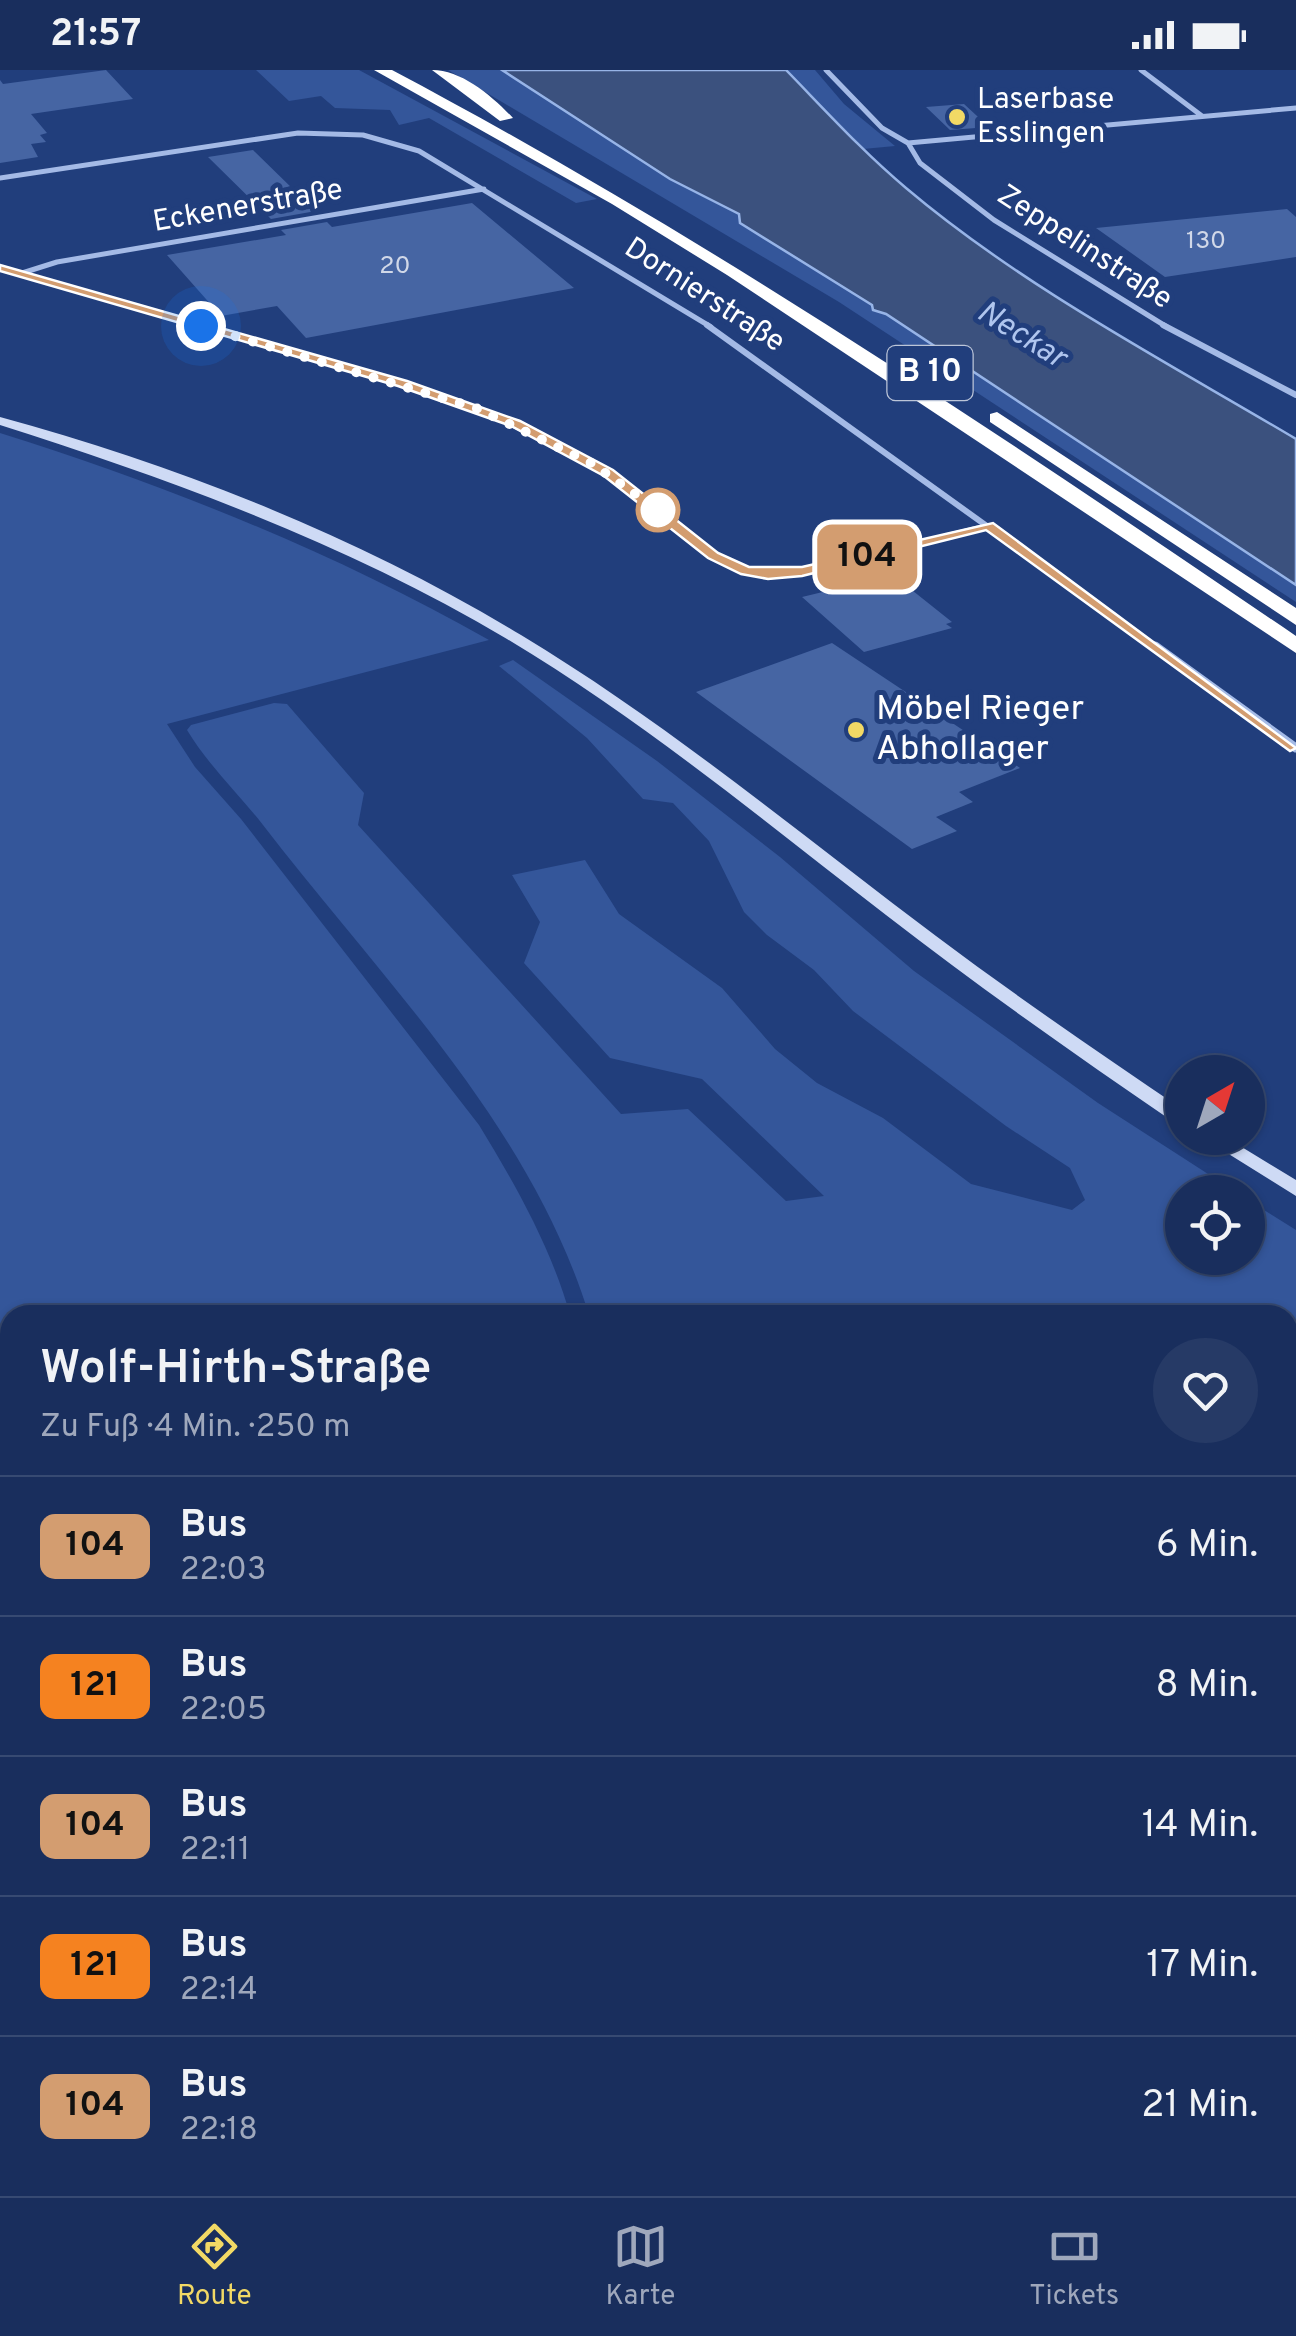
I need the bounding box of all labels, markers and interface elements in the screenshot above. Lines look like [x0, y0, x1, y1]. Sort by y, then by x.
text: 21:57 [50, 11, 141, 60]
place label: Laserbase Esslingen [977, 82, 1114, 153]
marker: Laserbase Esslingen [946, 106, 968, 128]
street label: Eckenerstraße [150, 172, 346, 242]
street label: Zeppelinstraße [989, 178, 1179, 318]
house number: 130 [1186, 226, 1226, 258]
street label: Dornierstraße [617, 230, 791, 362]
house number: 20 [379, 251, 411, 283]
water label: Neckar [969, 293, 1075, 380]
your location [176, 301, 226, 351]
road number: B 10 [888, 346, 972, 400]
unlabelled marker [637, 489, 679, 531]
line badge: 104 [810, 524, 924, 590]
text: 104 [837, 535, 897, 579]
place label: Möbel Rieger Abhollager [876, 688, 1084, 772]
marker: Möbel Rieger Abhollager [845, 719, 867, 741]
north arrow [1165, 1055, 1265, 1155]
map controls [1165, 1055, 1265, 1275]
button: locate [1165, 1175, 1265, 1275]
button: heart [1153, 1338, 1258, 1443]
text: Wolf-Hirth-Straße [40, 1340, 431, 1400]
text: Zu Fuß · 4 Min. · 250 m [40, 1408, 350, 1448]
text: Bus [180, 1502, 247, 1551]
text: 6 Min. [1156, 1522, 1258, 1571]
text: 104 [65, 1524, 125, 1568]
text: 22:03 [180, 1551, 266, 1591]
text: Bus [180, 1642, 247, 1691]
text: 8 Min. [1155, 1662, 1258, 1711]
text: 121 [70, 1664, 120, 1708]
text: 22:05 [180, 1691, 267, 1731]
text: Bus [180, 1782, 247, 1831]
text: 14 Min. [1142, 1802, 1258, 1851]
text: 104 [65, 1804, 125, 1848]
text: 22:11 [180, 1831, 250, 1871]
text: Bus [180, 1922, 247, 1971]
text: 17 Min. [1146, 1942, 1258, 1991]
text: 121 [70, 1944, 120, 1988]
text: 22:14 [180, 1971, 258, 2011]
text: Bus [180, 2062, 247, 2111]
text: 21 Min. [1141, 2082, 1258, 2131]
text: 104 [65, 2084, 125, 2128]
text: 22:18 [180, 2111, 258, 2151]
tab: Route [177, 2219, 252, 2315]
tab: Karte [606, 2219, 675, 2315]
tab: Tickets [1029, 2219, 1119, 2315]

